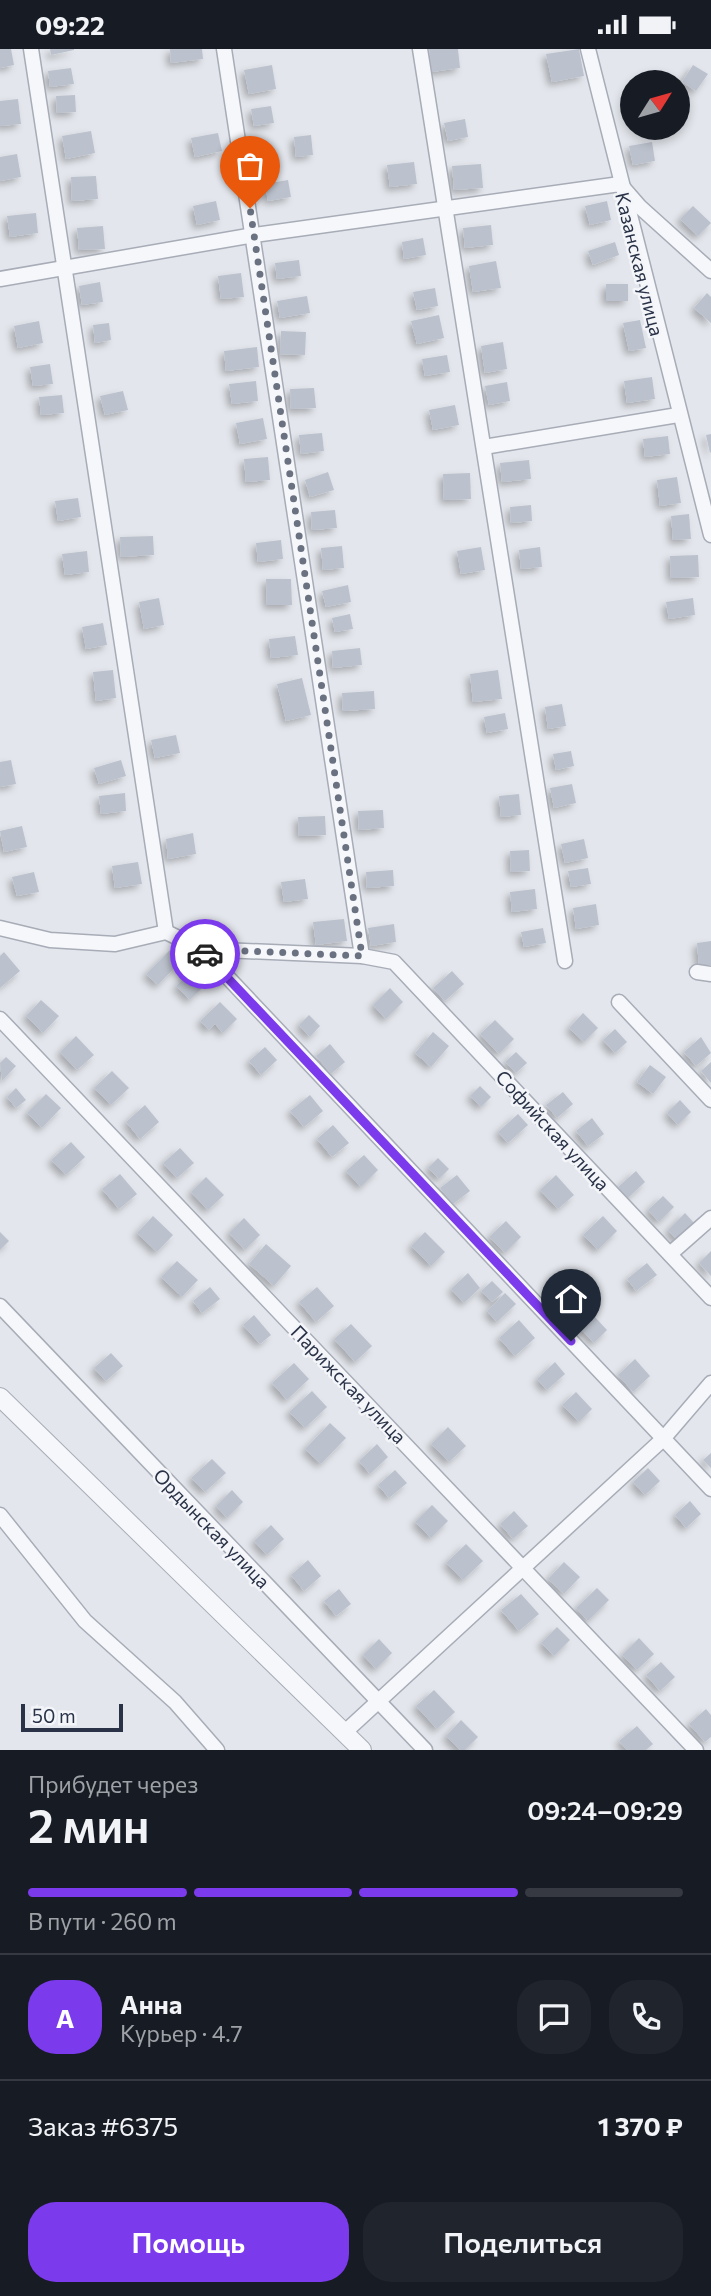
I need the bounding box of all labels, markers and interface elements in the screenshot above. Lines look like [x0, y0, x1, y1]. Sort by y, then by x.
text: 09:22 [35, 9, 105, 40]
north arrow [620, 70, 690, 140]
map controls [620, 70, 690, 140]
pin [220, 136, 280, 208]
icon: bag [231, 147, 269, 185]
street label: Казанская улица [611, 190, 669, 338]
courier [170, 919, 240, 989]
icon: car [186, 935, 224, 973]
street label: Софийская улица [491, 1065, 615, 1195]
pin [541, 1269, 601, 1341]
icon: home [552, 1280, 590, 1318]
street label: Парижская улица [287, 1320, 411, 1448]
street label: Ордынская улица [149, 1463, 275, 1593]
scale bar [21, 1701, 122, 1733]
text: 50 m [32, 1704, 76, 1727]
text: Прибудет через [28, 1770, 198, 1798]
text: 09:24–09:29 [527, 1794, 683, 1825]
text: 2 мин [28, 1796, 150, 1852]
text: В пути · 260 m [28, 1907, 177, 1935]
button: chat [517, 1980, 591, 2054]
button: phone [609, 1980, 683, 2054]
text: Анна [120, 1988, 182, 2019]
text: А [56, 2002, 74, 2033]
text: Курьер · 4.7 [120, 2019, 243, 2047]
text: Заказ #6375 [28, 2110, 178, 2141]
text: 1 370 ₽ [598, 2110, 683, 2141]
button: Помощь [28, 2202, 349, 2282]
button: Поделиться [363, 2202, 683, 2282]

